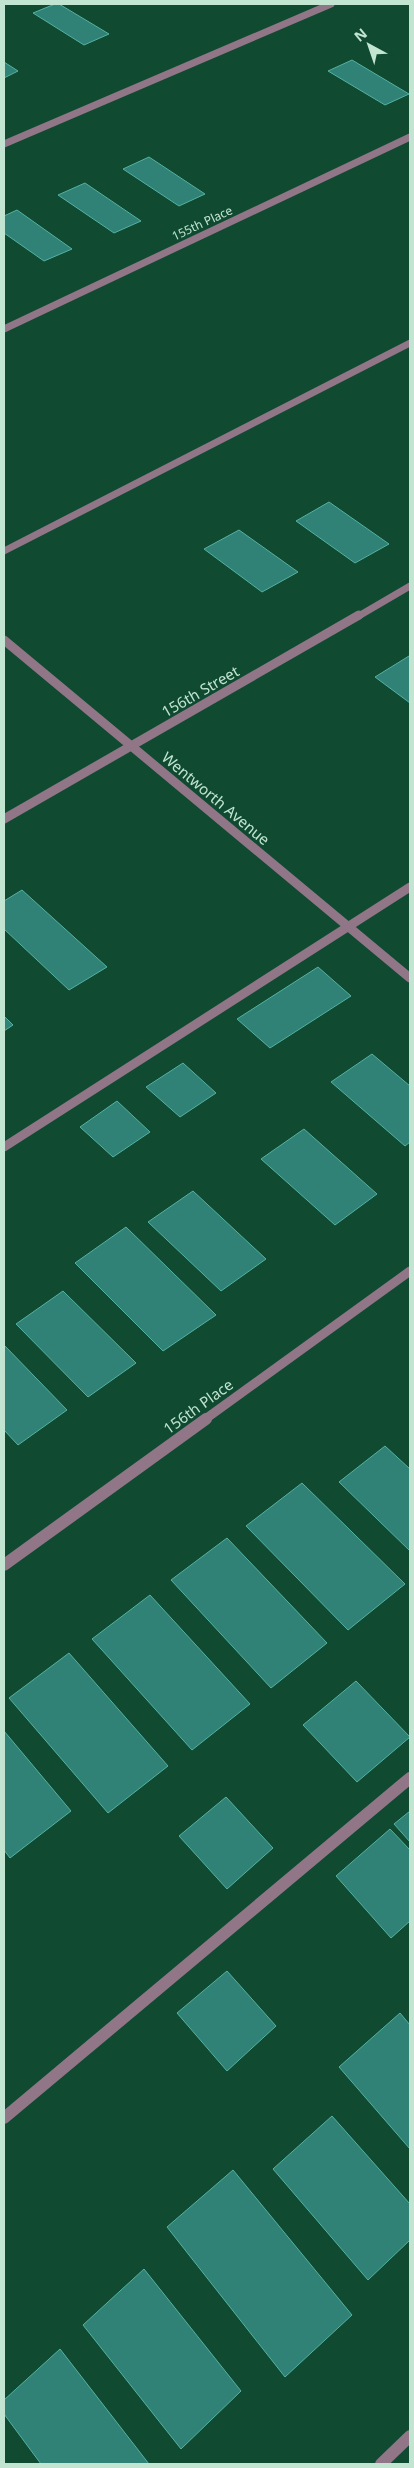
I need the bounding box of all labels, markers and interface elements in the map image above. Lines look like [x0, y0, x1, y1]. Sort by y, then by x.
north arrow [344, 20, 394, 70]
text: N [350, 24, 371, 46]
street label: 155th Place [169, 201, 235, 244]
street label: 156th Street [158, 660, 243, 721]
street label: Wentworth Avenue [158, 747, 274, 849]
street label: 156th Place [159, 1374, 237, 1438]

